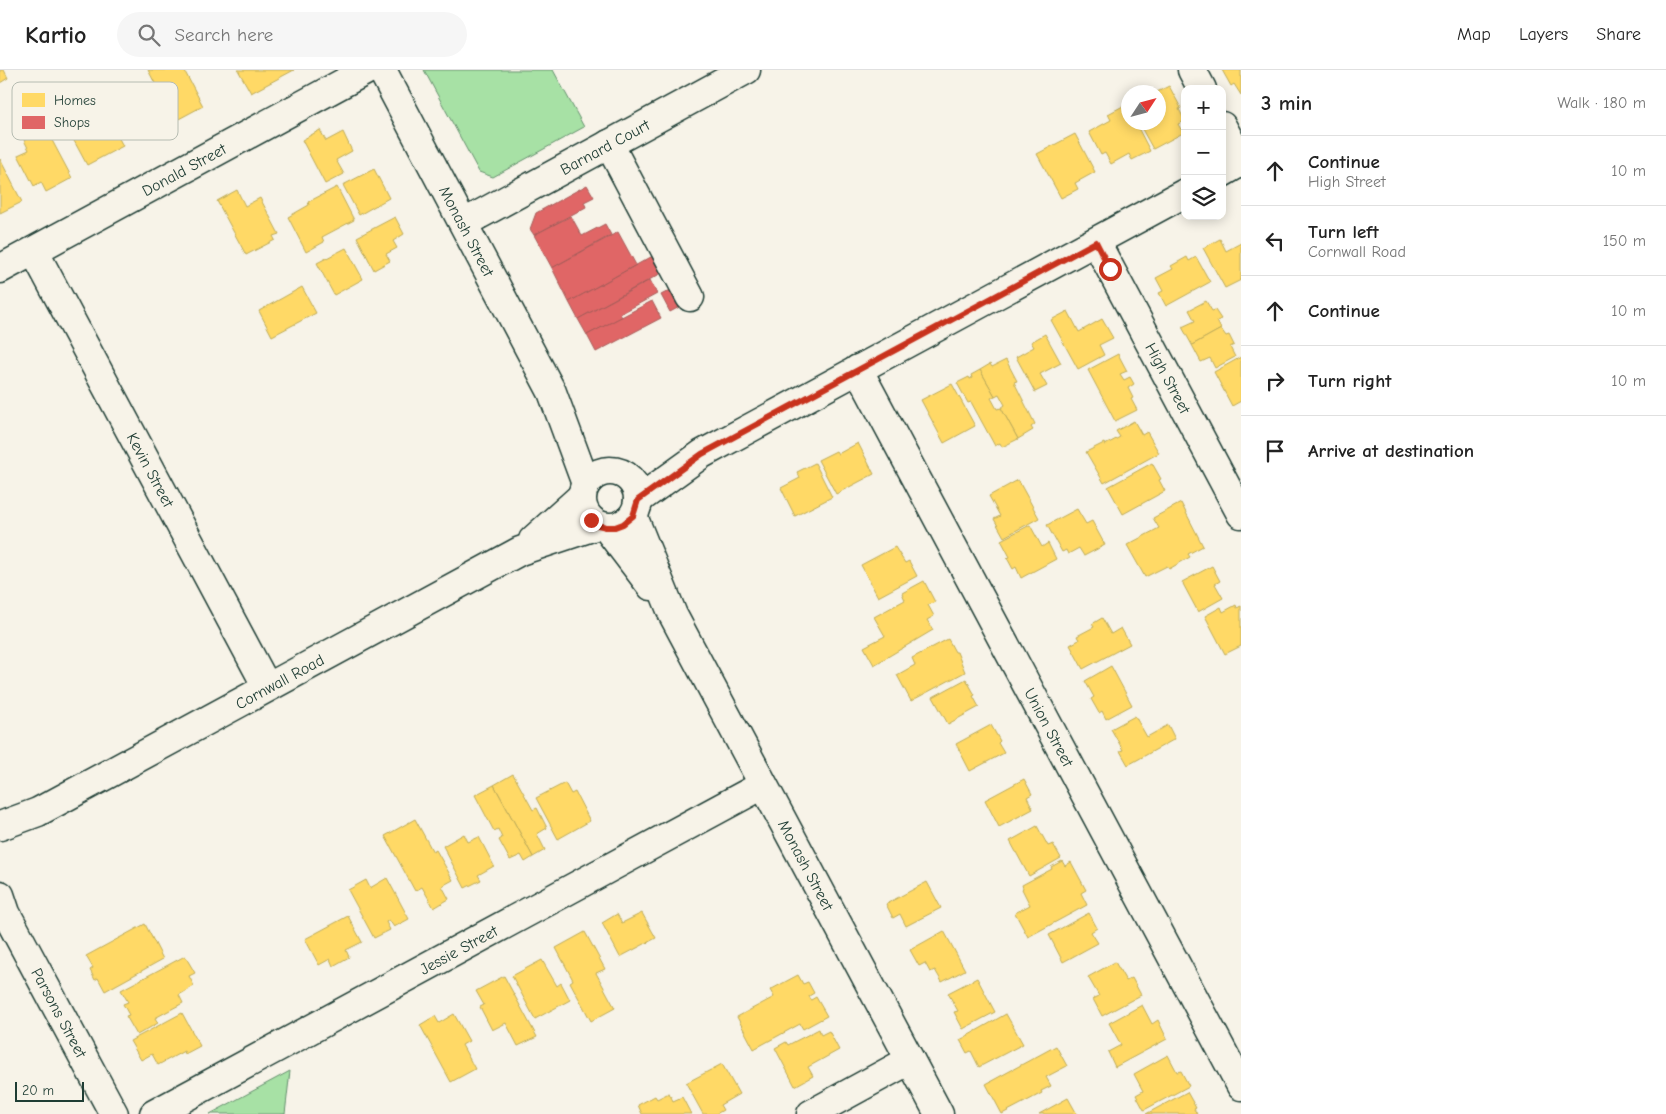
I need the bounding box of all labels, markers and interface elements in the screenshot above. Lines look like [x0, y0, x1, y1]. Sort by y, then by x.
search box [117, 12, 467, 57]
text: Kartio [25, 21, 87, 49]
icon: search [135, 21, 163, 49]
text: Search here [175, 24, 273, 46]
text: Map [1457, 24, 1491, 45]
text: Layers [1519, 24, 1568, 45]
text: Share [1596, 24, 1641, 45]
legend [12, 82, 178, 140]
north arrow [1121, 85, 1166, 130]
map controls [1181, 85, 1226, 220]
button: + [1181, 85, 1226, 130]
text: 3 min [1261, 91, 1312, 115]
text: Homes [54, 92, 96, 109]
text: Walk · 180 m [1557, 94, 1646, 112]
text: Shops [54, 114, 90, 131]
street label: Barnard Court [557, 116, 653, 179]
button: − [1181, 130, 1226, 175]
street label: Donald Street [139, 140, 230, 200]
text: Continue [1308, 151, 1380, 173]
icon: ahead [1261, 157, 1289, 185]
text: 10 m [1611, 162, 1646, 180]
text: High Street [1308, 173, 1386, 191]
button: layers [1181, 175, 1226, 220]
street label: Monash Street [435, 183, 498, 280]
text: Turn left [1308, 221, 1379, 243]
icon: left [1261, 227, 1289, 255]
text: 150 m [1603, 232, 1646, 250]
text: Cornwall Road [1308, 243, 1406, 261]
route start [1099, 258, 1122, 281]
icon: ahead [1261, 297, 1289, 325]
text: Continue [1308, 300, 1380, 322]
text: 10 m [1611, 302, 1646, 320]
street label: High Street [1141, 340, 1194, 417]
icon: right [1261, 367, 1289, 395]
text: Turn right [1308, 370, 1392, 392]
text: 10 m [1611, 372, 1646, 390]
street label: Kevin Street [123, 430, 177, 511]
icon: arrive [1261, 437, 1289, 465]
text: Arrive at destination [1308, 440, 1474, 462]
route end [580, 509, 603, 532]
street label: Cornwall Road [232, 651, 327, 713]
street label: Union Street [1020, 685, 1077, 770]
street label: Monash Street [774, 817, 837, 914]
street label: Jessie Street [417, 922, 501, 979]
street label: Parsons Street [27, 965, 90, 1061]
scale bar [15, 1079, 84, 1102]
text: 20 m [22, 1082, 54, 1099]

